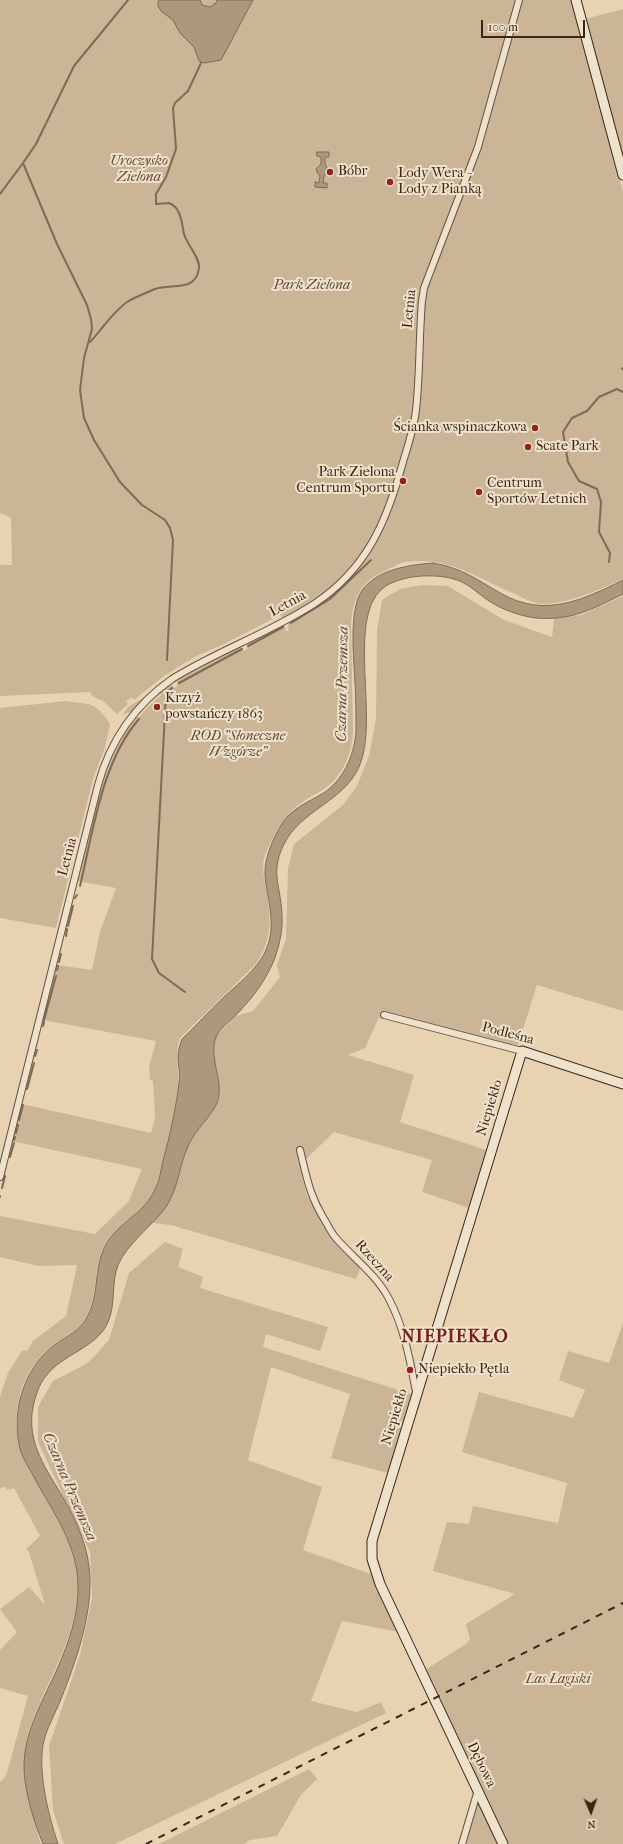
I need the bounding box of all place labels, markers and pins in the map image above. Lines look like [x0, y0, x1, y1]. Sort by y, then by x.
place label: Bóbr [338, 164, 367, 180]
place label: Lody Wera - Lody z Pianką [398, 166, 482, 198]
marker: Bóbr [325, 167, 335, 177]
marker: Lody Wera - Lody z Pianką [385, 177, 395, 187]
place label: Ścianka wspinaczkowa [393, 420, 527, 436]
marker: Ścianka wspinaczkowa [530, 423, 540, 433]
place label: Scate Park [536, 439, 599, 455]
marker: Scate Park [523, 442, 533, 452]
place label: Park Zielona Centrum Sportu [296, 465, 395, 498]
marker: Park Zielona Centrum Sportu [398, 476, 408, 486]
place label: Centrum Sportów Letnich [487, 476, 587, 508]
marker: Centrum Sportów Letnich [474, 487, 484, 497]
place label: Krzyż powstańczy 1863 [165, 691, 263, 724]
marker: Krzyż powstańczy 1863 [152, 702, 162, 712]
place label: Niepiekło Pętla [418, 1362, 509, 1378]
marker: Niepiekło Pętla [405, 1365, 415, 1375]

